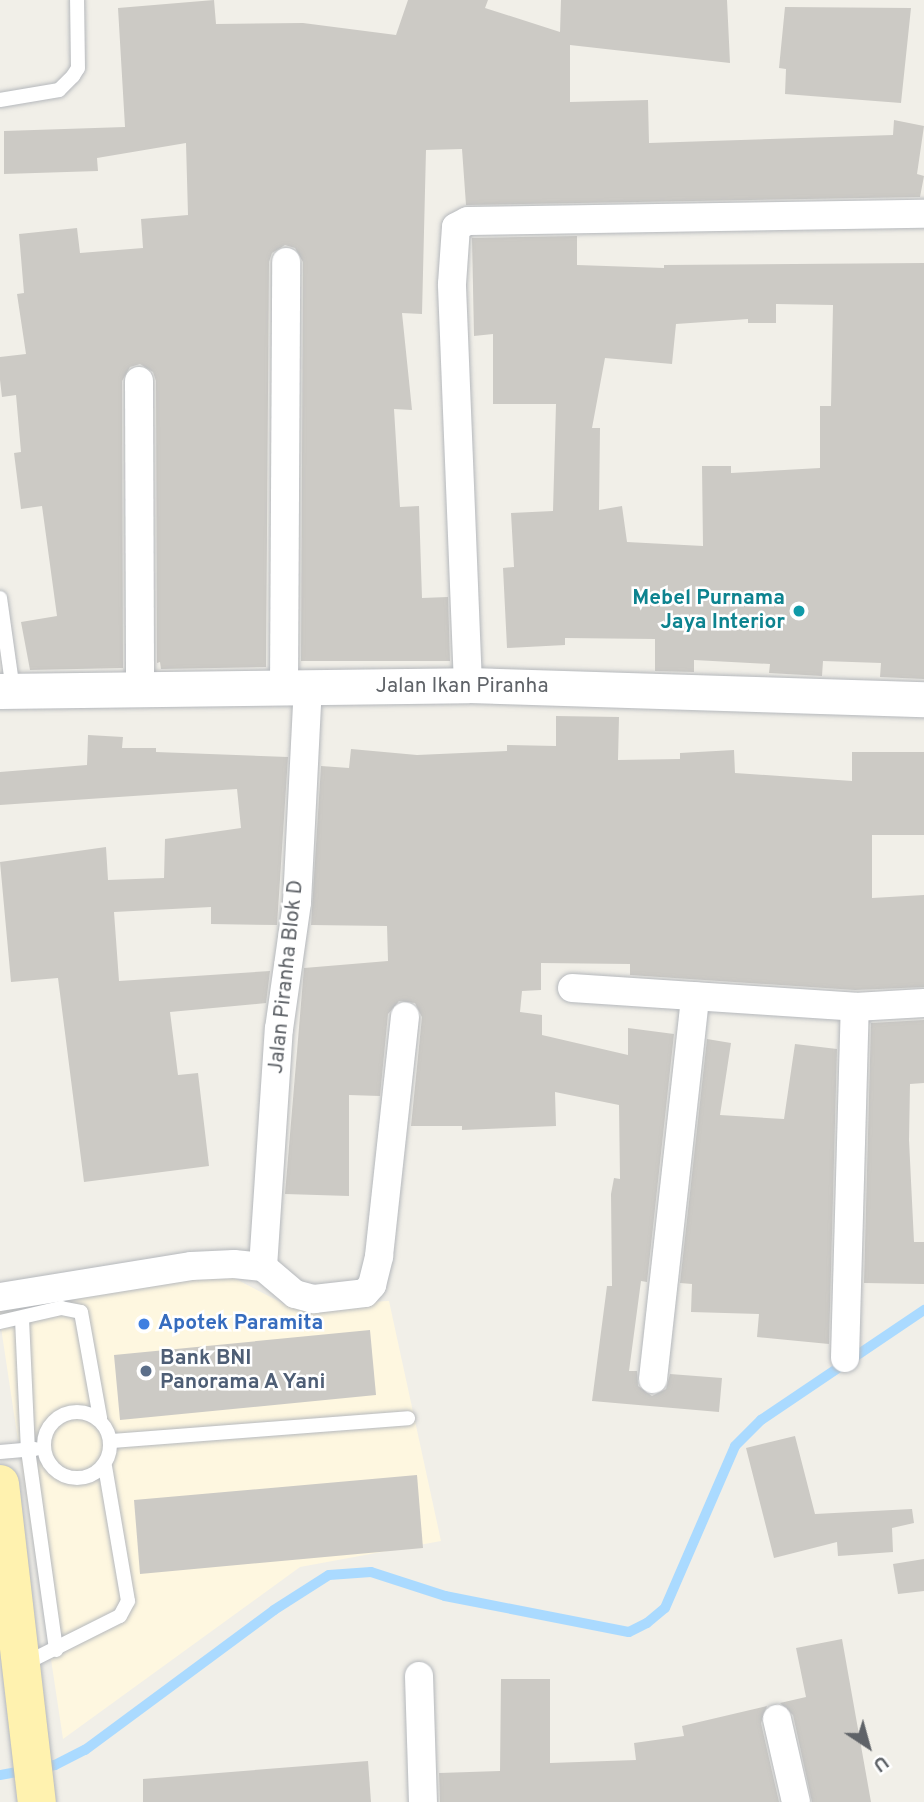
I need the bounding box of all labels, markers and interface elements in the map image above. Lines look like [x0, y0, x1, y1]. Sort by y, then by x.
place label: Mebel Purnama Jaya Interior [632, 586, 785, 636]
marker: Mebel Purnama Jaya Interior [791, 603, 807, 619]
street label: Jalan Ikan Piranha [375, 674, 549, 700]
street label: Jalan Piranha Blok D [264, 879, 310, 1075]
place label: Apotek Paramita [158, 1311, 323, 1337]
marker: Apotek Paramita [136, 1316, 152, 1332]
place label: Bank BNI Panorama A Yani [160, 1346, 328, 1396]
marker: Bank BNI Panorama A Yani [138, 1363, 154, 1379]
north arrow [833, 1711, 903, 1781]
text: U [868, 1749, 893, 1777]

